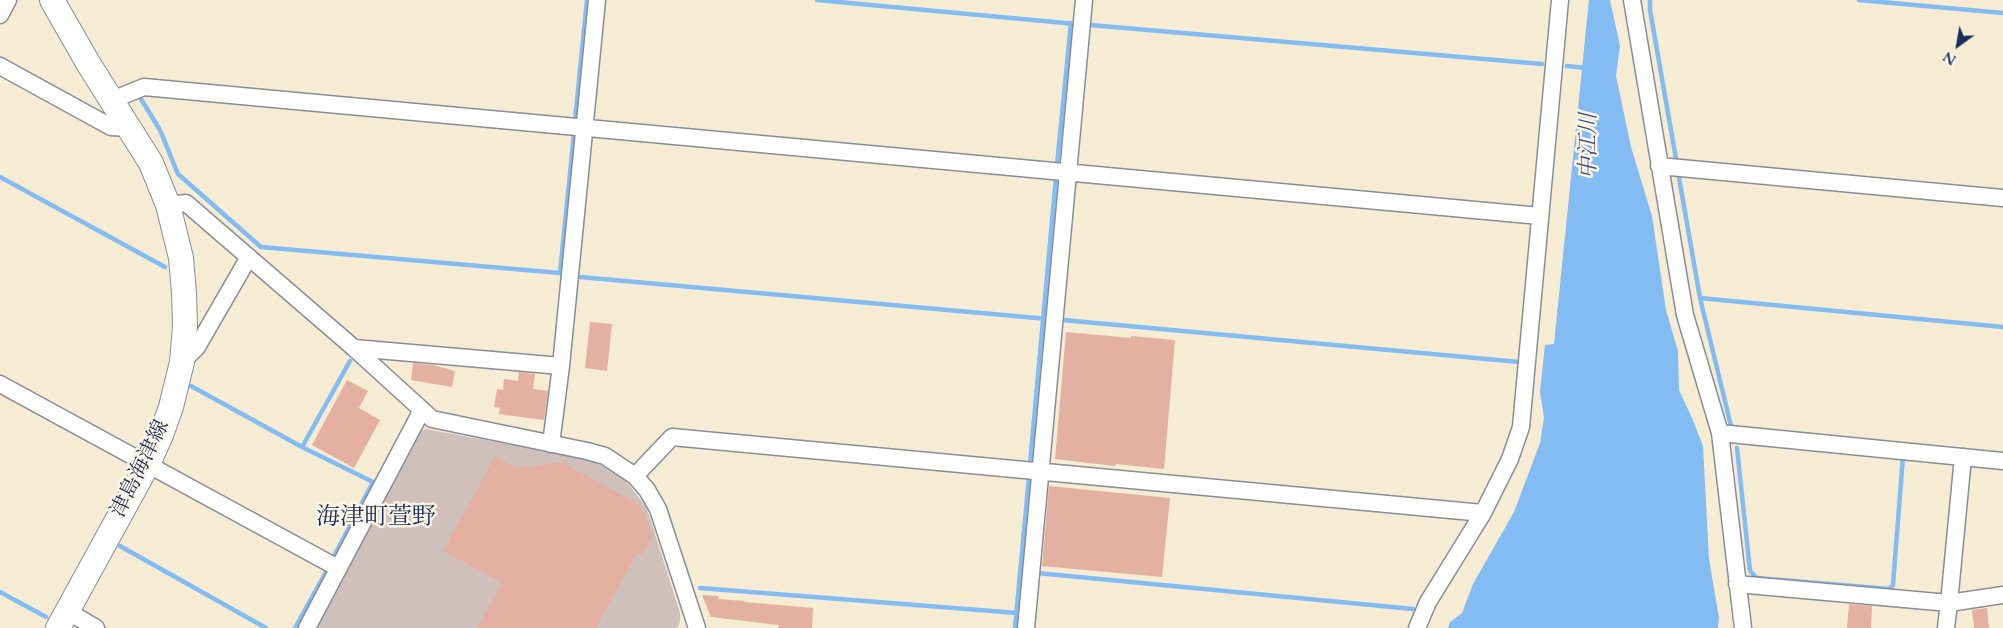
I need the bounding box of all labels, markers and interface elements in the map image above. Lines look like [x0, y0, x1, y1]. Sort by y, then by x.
north arrow [1933, 20, 1983, 70]
text: N [1940, 47, 1960, 69]
water label: 中江川 [1577, 113, 1603, 179]
street label: 津島海津線 [107, 416, 175, 522]
district label: 海津町萱野 [316, 504, 436, 532]

